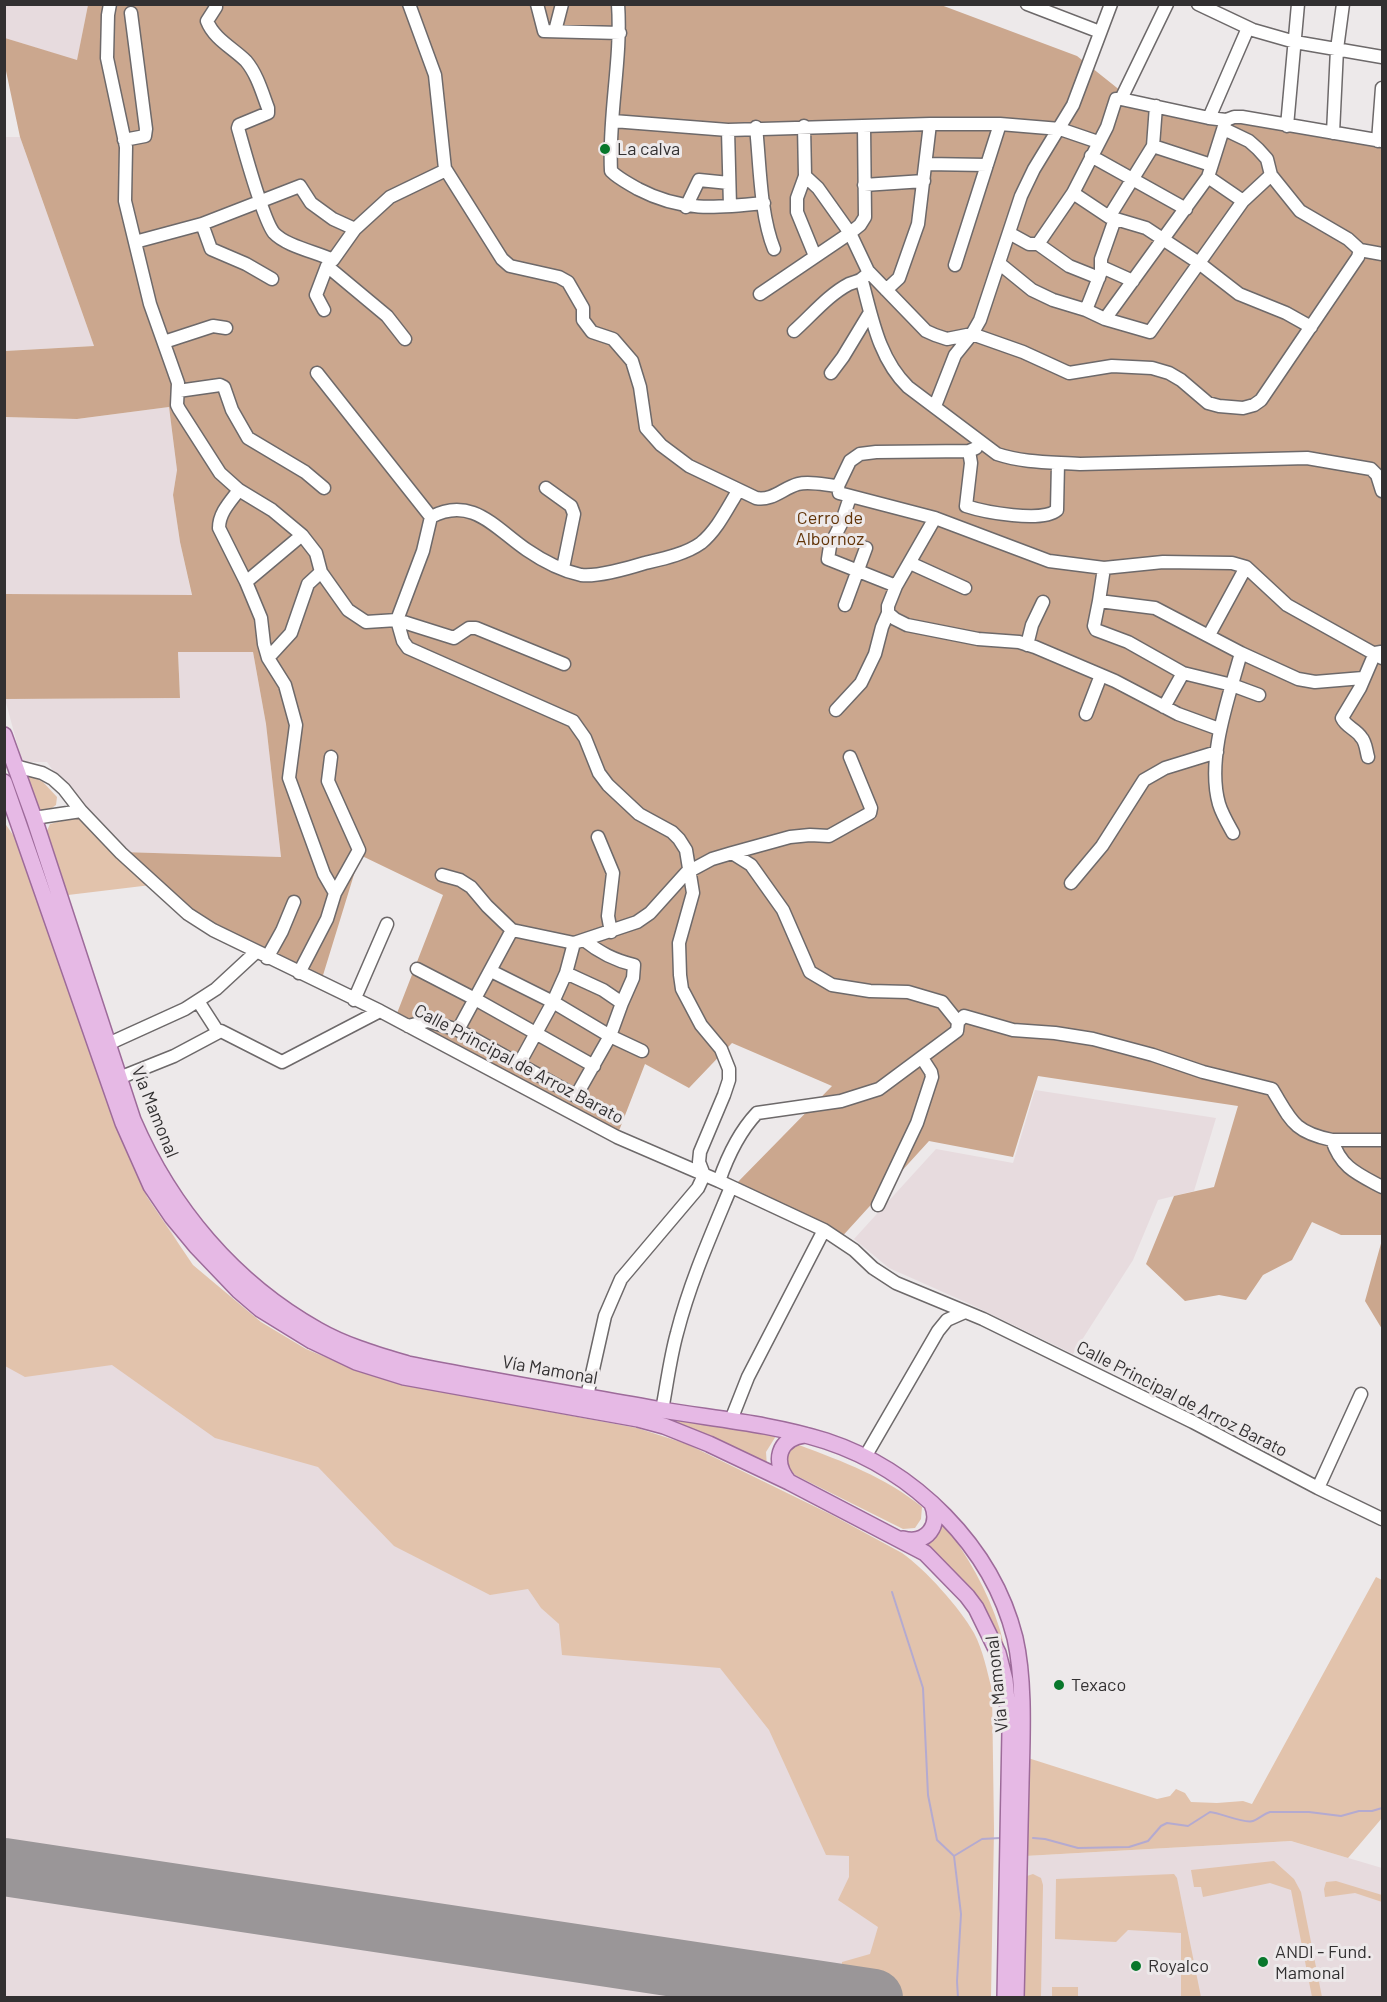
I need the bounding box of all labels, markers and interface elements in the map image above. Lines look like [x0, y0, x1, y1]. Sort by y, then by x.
place label: La calva [617, 138, 680, 160]
marker: La calva [598, 142, 612, 156]
park label: Cerro de Albornoz [796, 507, 864, 550]
street label: Calle Principal de Arroz Barato [411, 999, 627, 1129]
street label: Vía Mamonal [127, 1063, 183, 1161]
street label: Calle Principal de Arroz Barato [1073, 1336, 1291, 1462]
street label: Vía Mamonal [500, 1351, 600, 1389]
street label: Vía Mamonal [981, 1635, 1013, 1733]
place label: Texaco [1071, 1674, 1126, 1696]
marker: Texaco [1052, 1678, 1066, 1692]
place label: ANDI - Fund. Mamonal [1275, 1941, 1372, 1984]
place label: Royalco [1148, 1955, 1209, 1977]
marker: ANDI - Fund. Mamonal [1256, 1955, 1270, 1969]
marker: Royalco [1129, 1959, 1143, 1973]

